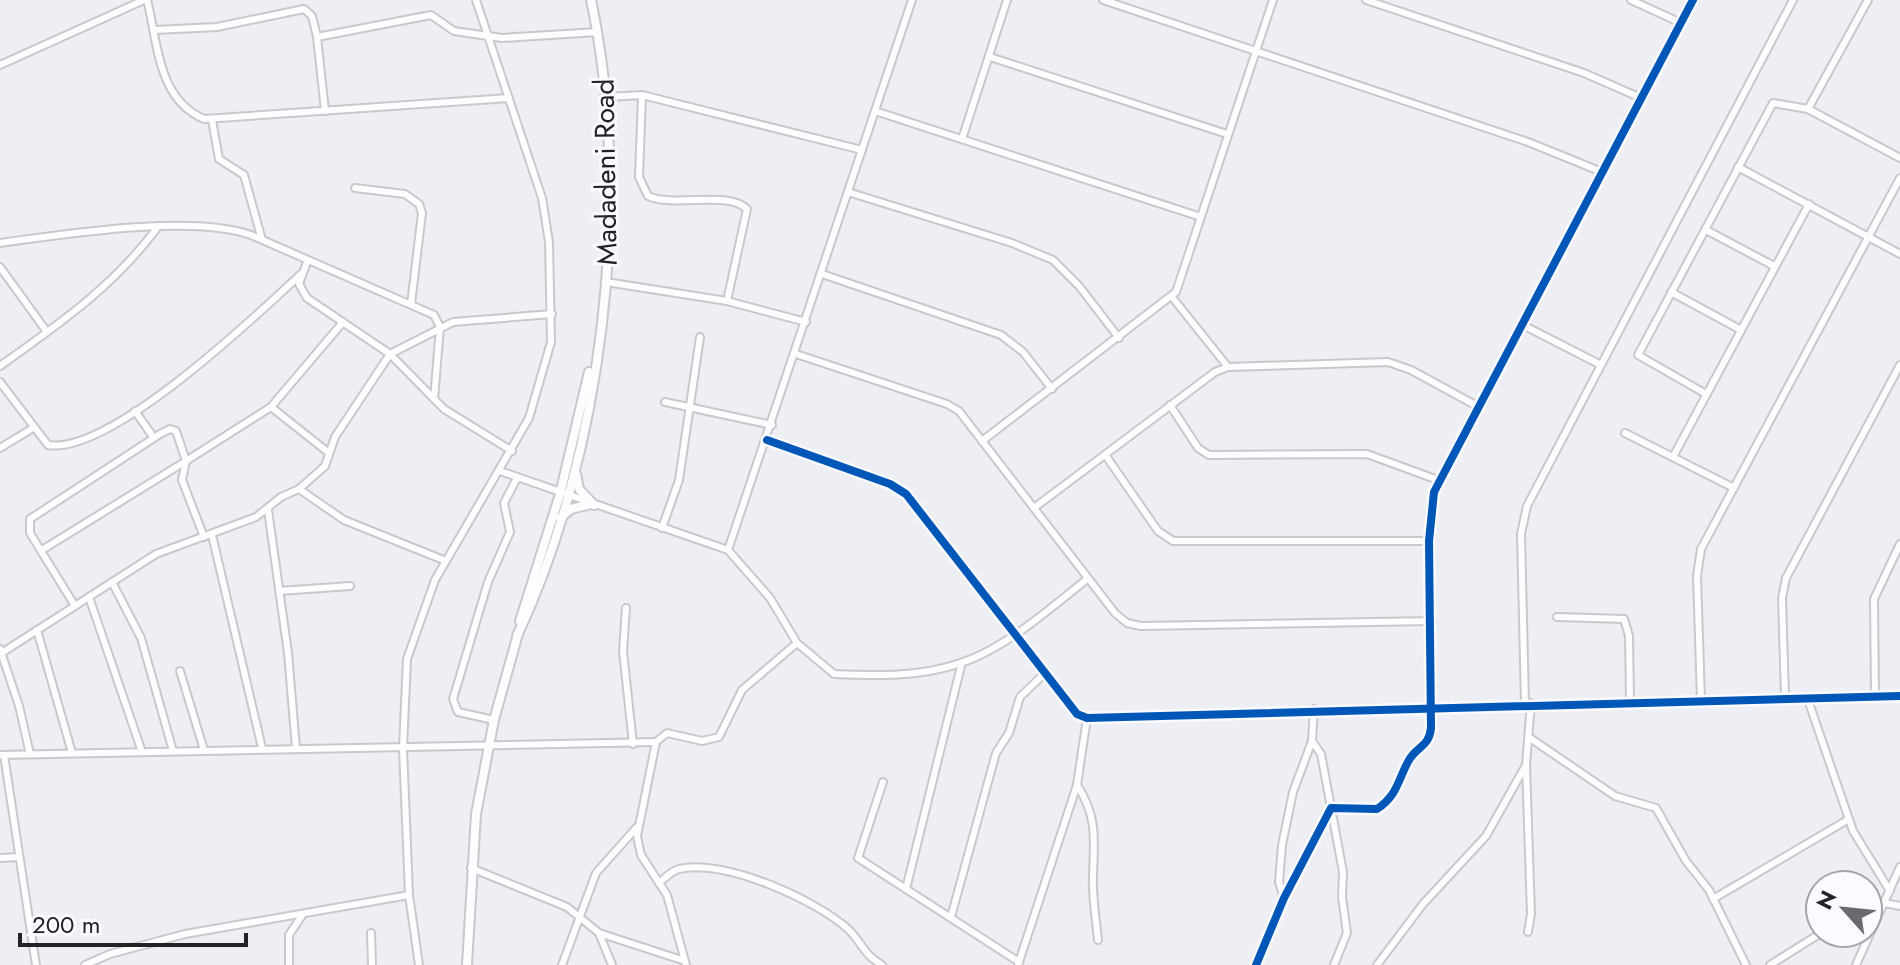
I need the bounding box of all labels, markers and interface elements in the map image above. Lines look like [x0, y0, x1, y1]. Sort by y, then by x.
street label: Madadeni Road [583, 78, 628, 266]
north arrow [1804, 869, 1884, 949]
text: N [1808, 885, 1844, 915]
scale bar [20, 897, 246, 947]
text: 200 m [32, 907, 100, 942]

